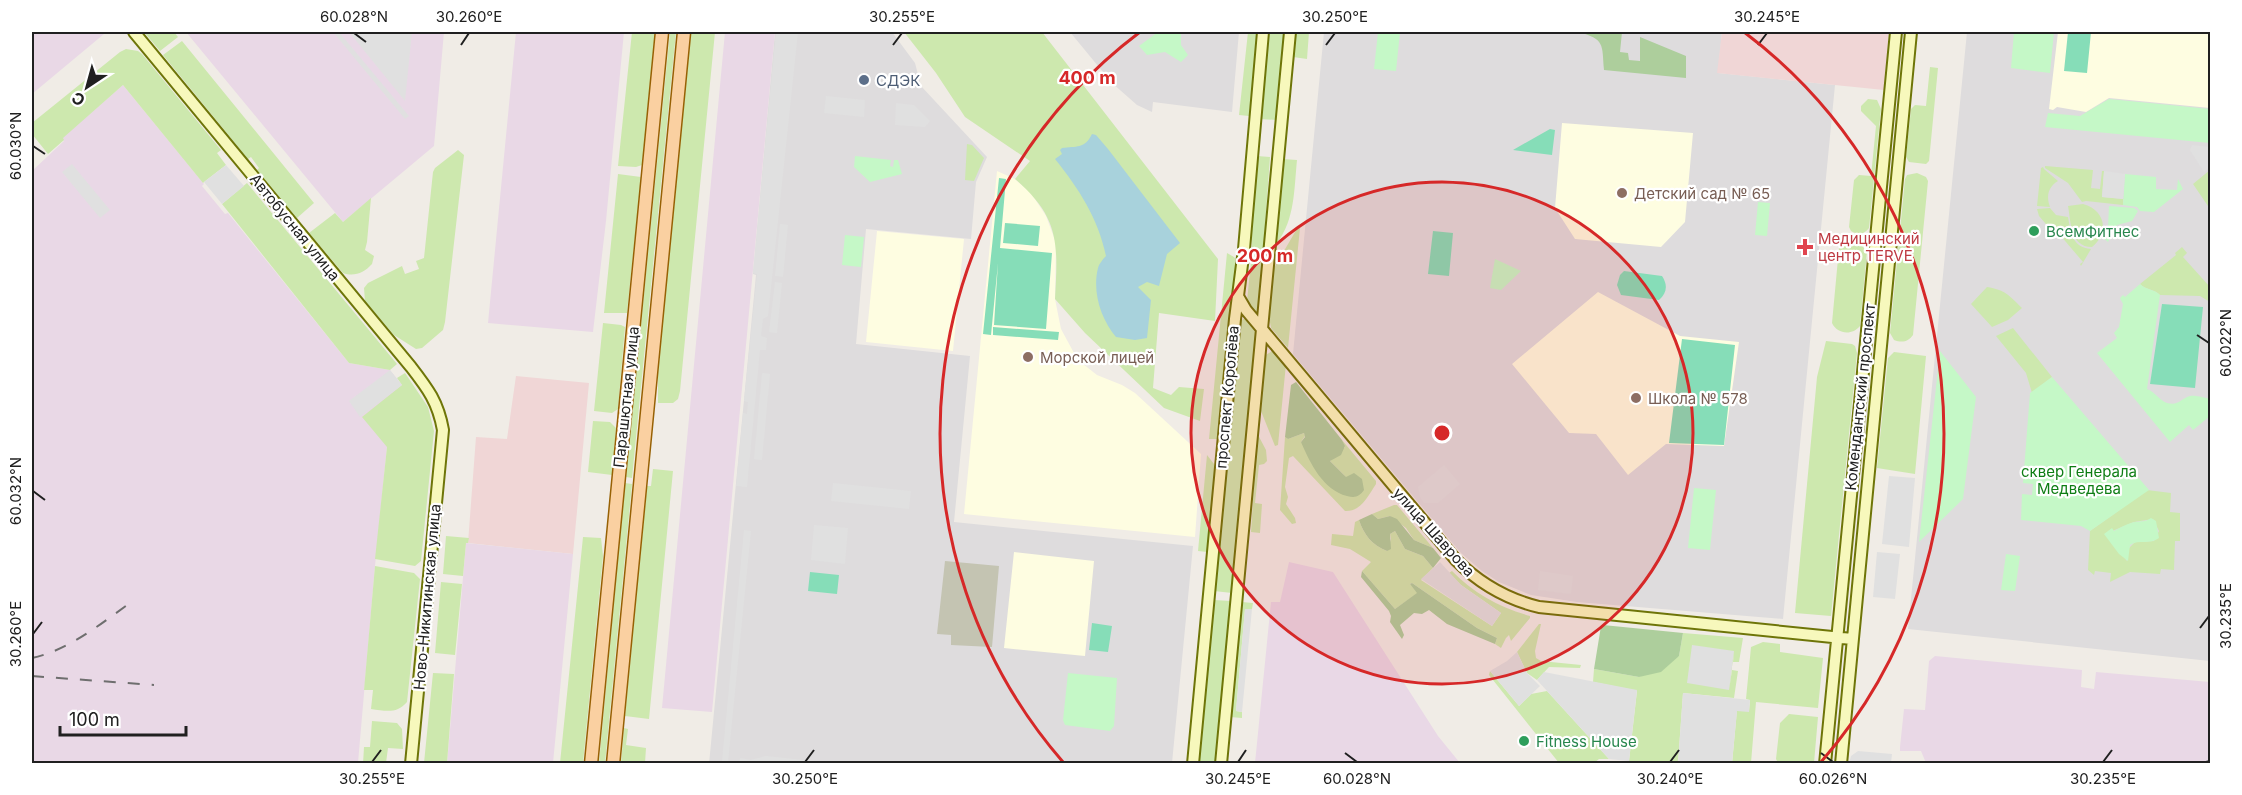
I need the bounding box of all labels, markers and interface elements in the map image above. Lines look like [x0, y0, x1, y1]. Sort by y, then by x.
text: 60.028°N [320, 7, 388, 26]
text: 30.260°E [436, 7, 502, 26]
text: 30.255°E [869, 7, 935, 26]
text: 30.250°E [1302, 7, 1368, 26]
text: 30.245°E [1734, 7, 1800, 26]
north arrow [57, 57, 117, 117]
text: 400 m [1058, 67, 1116, 88]
place label: СДЭК [876, 71, 920, 90]
marker: СДЭК [857, 73, 871, 87]
text: С [67, 87, 89, 111]
text: 60.030°N [6, 112, 25, 180]
street label: Автобусная улица [246, 169, 344, 285]
place label: Детский сад № 65 [1634, 184, 1770, 203]
marker: Детский сад № 65 [1615, 186, 1629, 200]
place label: ВсемФитнес [2046, 222, 2139, 241]
marker: ВсемФитнес [2027, 224, 2041, 238]
place label: Медицинский центр TERVE [1818, 229, 1920, 265]
marker: Медицинский центр TERVE [1796, 238, 1814, 256]
text: 200 m [1237, 245, 1293, 266]
street label: Комендантский проспект [1841, 303, 1879, 491]
text: 60.022°N [2216, 309, 2235, 377]
street label: Парашютная улица [609, 325, 643, 469]
street label: проспект Королёва [1211, 325, 1243, 469]
place label: Морской лицей [1040, 348, 1154, 367]
marker: Морской лицей [1021, 350, 1035, 364]
place label: Школа № 578 [1648, 389, 1748, 408]
marker: Школа № 578 [1629, 391, 1643, 405]
centre of rings [1432, 423, 1452, 443]
text: 60.032°N [6, 457, 25, 525]
park label: сквер Генерала Медведева [2021, 462, 2137, 498]
street label: улица Шаврова [1389, 484, 1479, 580]
street label: Ново-Никитинская улица [409, 503, 445, 691]
text: 30.235°E [2216, 583, 2235, 649]
text: 30.260°E [6, 601, 25, 667]
scale bar [60, 699, 186, 737]
text: 100 m [69, 709, 120, 730]
place label: Fitness House [1536, 732, 1637, 751]
marker: Fitness House [1517, 734, 1531, 748]
text: 30.255°E [339, 769, 405, 788]
text: 30.250°E [772, 769, 838, 788]
text: 30.245°E [1205, 769, 1271, 788]
text: 60.028°N [1323, 769, 1391, 788]
text: 30.240°E [1637, 769, 1703, 788]
text: 60.026°N [1799, 769, 1867, 788]
text: 30.235°E [2070, 769, 2136, 788]

